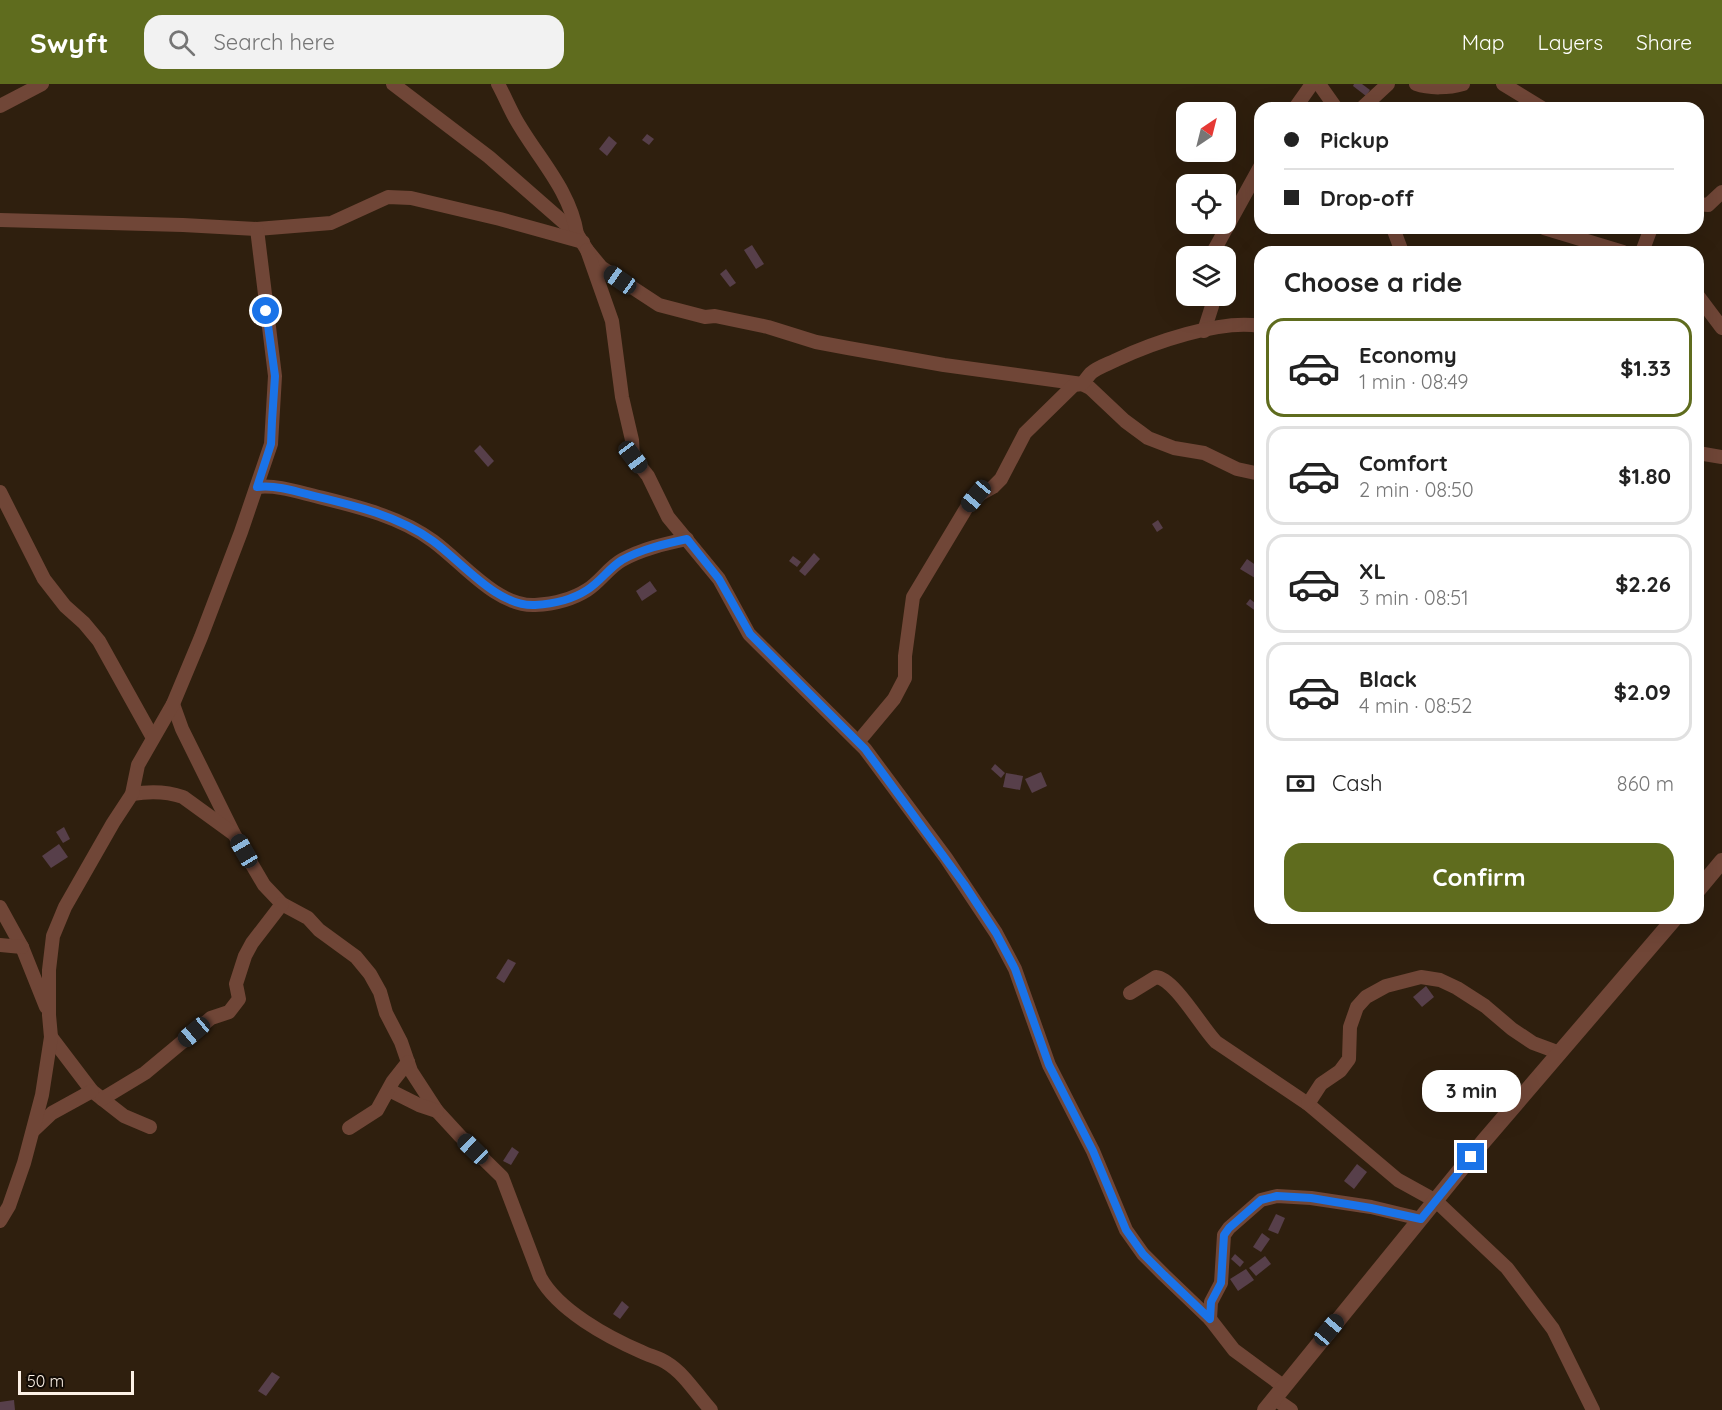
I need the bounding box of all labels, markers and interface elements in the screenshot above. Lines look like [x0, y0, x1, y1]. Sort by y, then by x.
search box [144, 15, 564, 69]
text: Swyft [30, 25, 108, 60]
icon: search [165, 26, 198, 59]
text: Search here [213, 28, 335, 56]
text: Map [1462, 29, 1505, 55]
text: Layers [1538, 29, 1603, 55]
text: Share [1636, 29, 1692, 55]
north arrow [1176, 102, 1236, 162]
map controls [1176, 102, 1236, 306]
text: Pickup [1320, 126, 1389, 154]
button: locate [1176, 174, 1236, 234]
text: Drop-off [1320, 184, 1414, 212]
button: layers [1176, 246, 1236, 306]
car [600, 262, 640, 298]
text: Choose a ride [1284, 265, 1462, 299]
route start [252, 297, 279, 324]
icon: car [1287, 341, 1341, 395]
text: Economy [1359, 341, 1457, 369]
text: $1.33 [1620, 354, 1671, 382]
text: 1 min · 08:49 [1359, 369, 1469, 394]
car [615, 437, 651, 477]
icon: car [1287, 449, 1341, 503]
text: Comfort [1359, 449, 1448, 477]
text: $1.80 [1618, 462, 1671, 490]
car [958, 476, 994, 516]
text: 2 min · 08:50 [1359, 477, 1474, 502]
icon: car [1287, 557, 1341, 611]
text: XL [1359, 557, 1386, 585]
text: $2.26 [1615, 570, 1671, 598]
text: 3 min · 08:51 [1359, 585, 1469, 610]
icon: car [1287, 665, 1341, 719]
text: Black [1359, 665, 1417, 693]
text: $2.09 [1614, 678, 1671, 706]
text: 4 min · 08:52 [1359, 693, 1472, 718]
icon: cash [1284, 767, 1317, 800]
text: Cash [1332, 769, 1383, 797]
text: 860 m [1617, 771, 1674, 796]
car [227, 831, 261, 871]
button: Confirm [1284, 843, 1674, 912]
car [174, 1014, 214, 1050]
callout: 3 min [1422, 1070, 1520, 1112]
text: 3 min [1446, 1078, 1497, 1103]
car [454, 1130, 492, 1168]
route end [1457, 1143, 1484, 1170]
car [1311, 1310, 1347, 1350]
scale bar [18, 1368, 134, 1396]
text: 50 m [27, 1371, 64, 1391]

